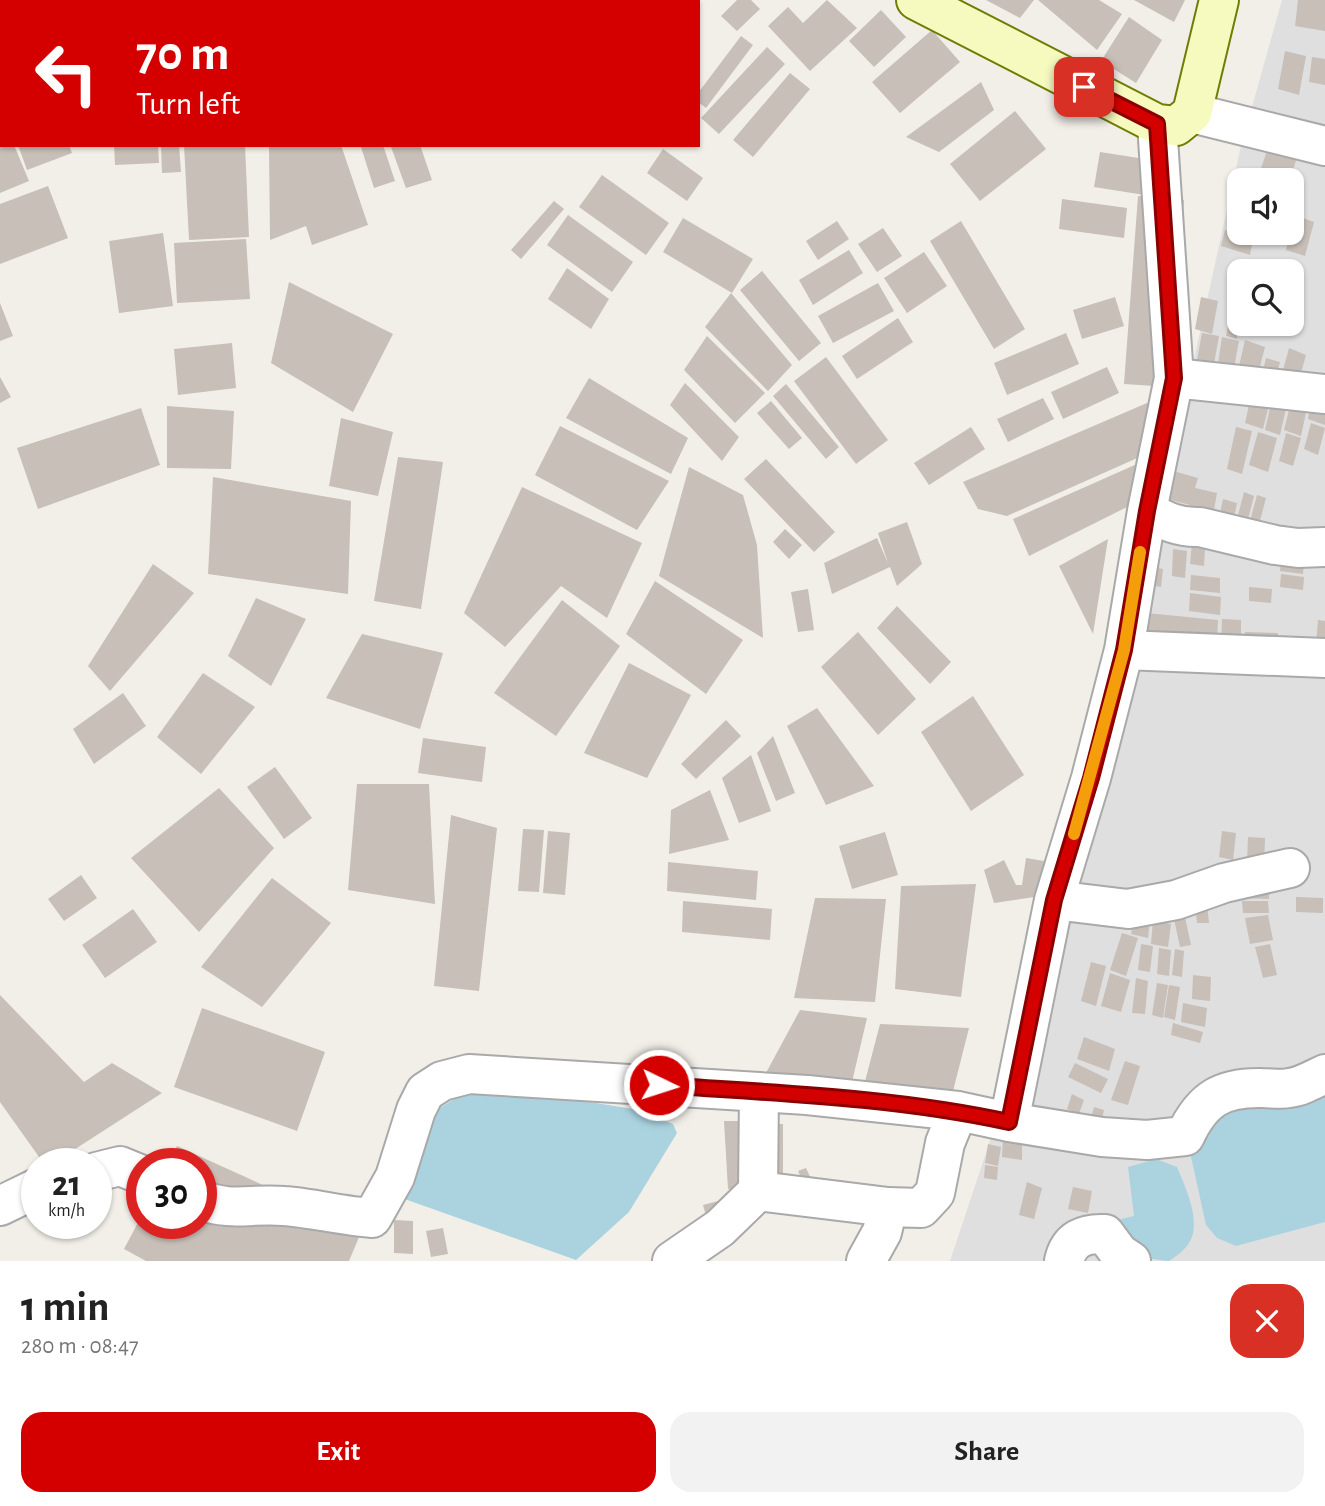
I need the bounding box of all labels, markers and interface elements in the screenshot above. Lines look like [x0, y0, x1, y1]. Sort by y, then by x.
icon: left [21, 28, 112, 119]
text: 70 m [136, 30, 230, 79]
pin [1054, 57, 1114, 117]
icon: arrive [1065, 68, 1103, 106]
text: Turn left [136, 88, 240, 120]
map controls [1227, 168, 1304, 336]
button: sound [1227, 168, 1304, 245]
button: search [1227, 259, 1304, 336]
position arrow [622, 1048, 696, 1122]
speed limit sign: 30 [126, 1148, 217, 1239]
text: 21 [52, 1167, 81, 1202]
text: km/h [48, 1202, 85, 1220]
button: close [1230, 1284, 1304, 1358]
text: 1 min [21, 1286, 110, 1328]
text: 280 m · 08:47 [21, 1335, 139, 1358]
button: Exit [21, 1412, 656, 1492]
button: Share [670, 1412, 1304, 1492]

